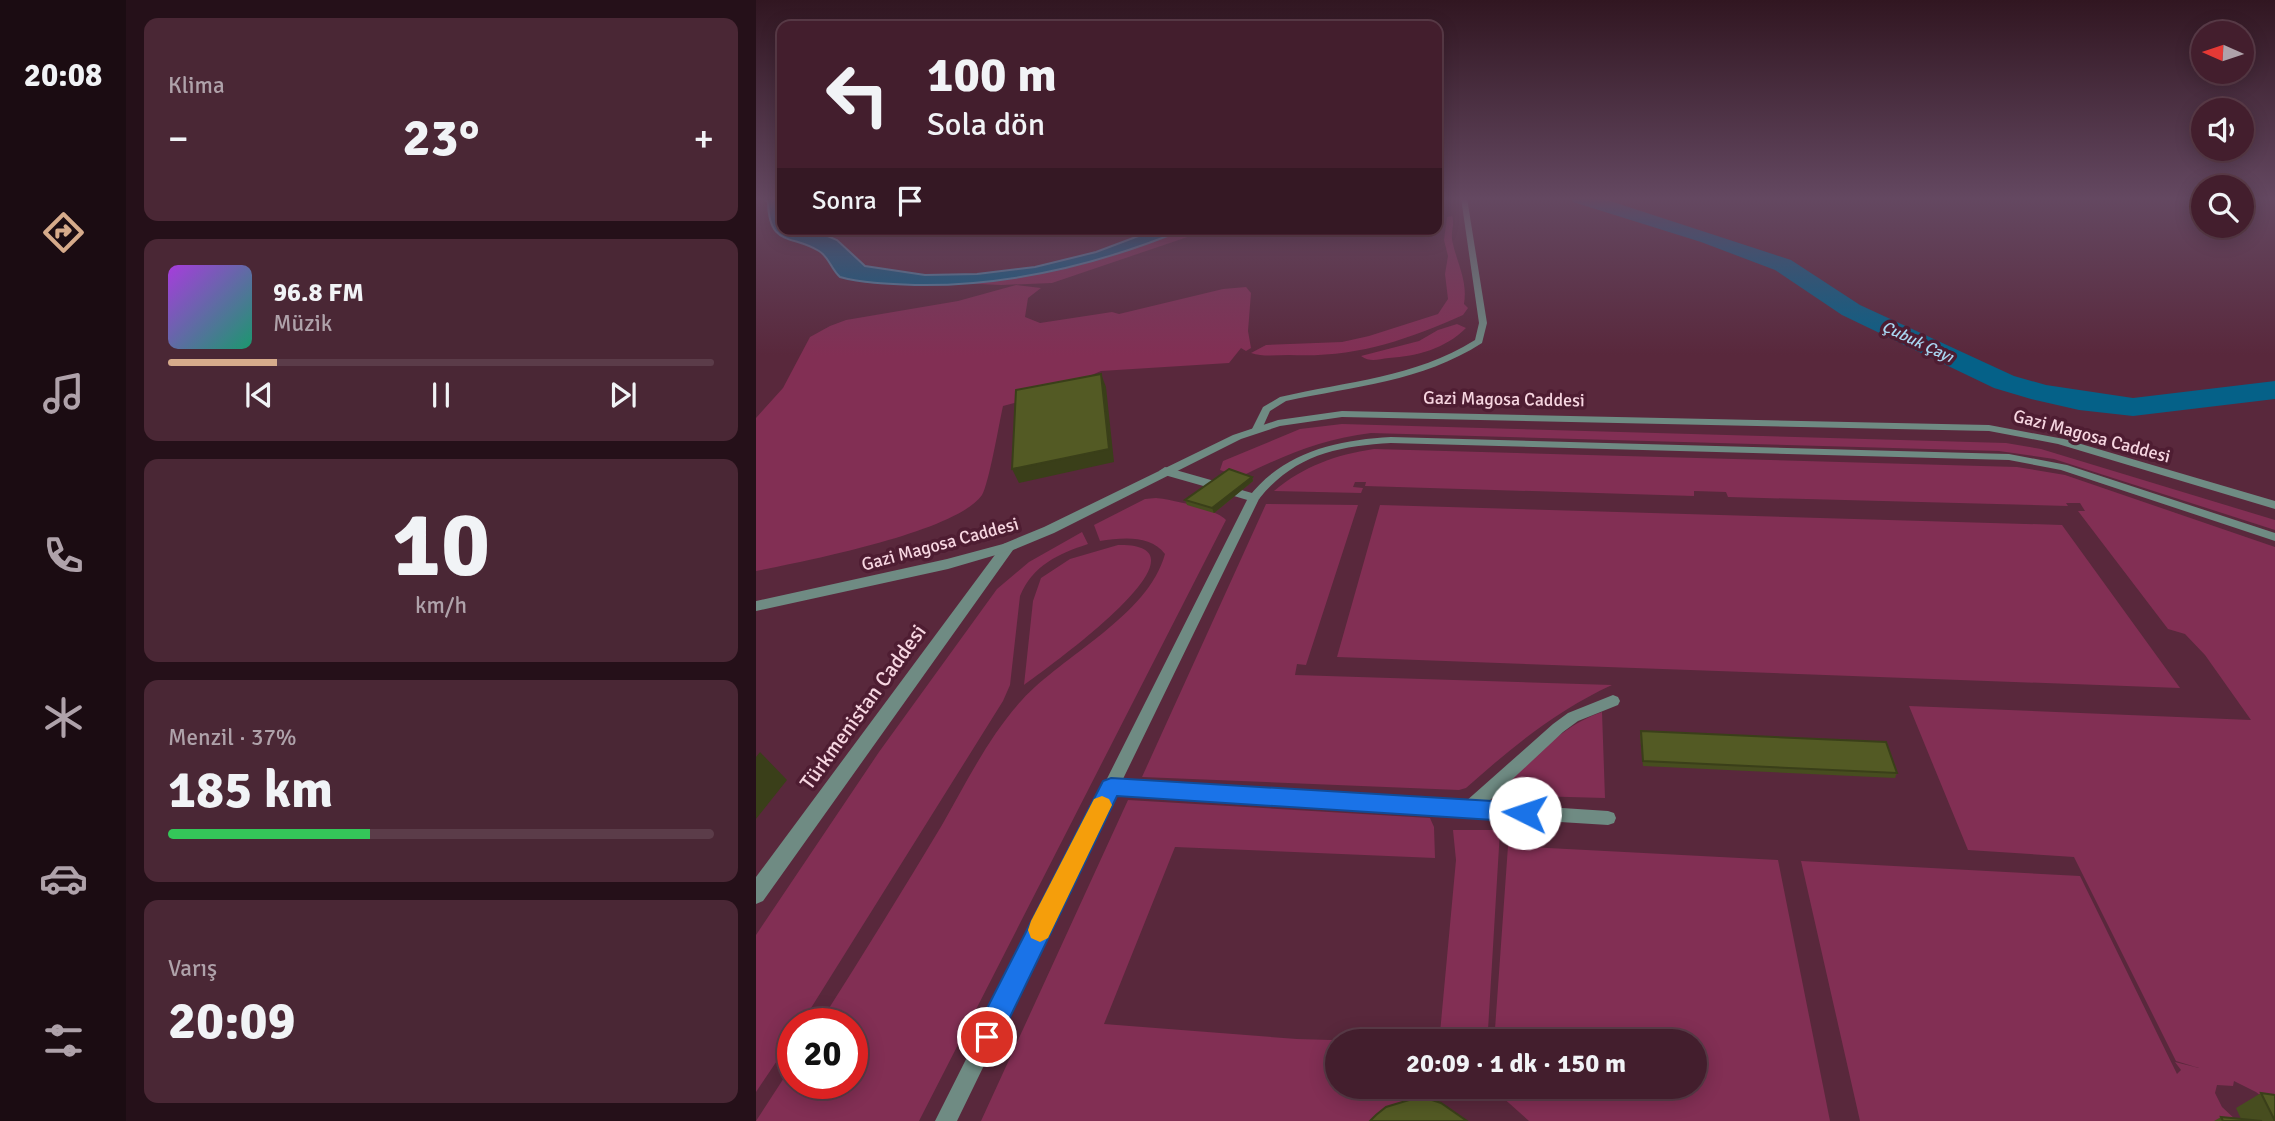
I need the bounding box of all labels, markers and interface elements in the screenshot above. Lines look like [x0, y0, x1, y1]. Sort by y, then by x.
north arrow [2191, 21, 2254, 84]
map controls [2191, 21, 2254, 238]
text: 100 m [927, 45, 1057, 105]
icon: left [812, 49, 903, 140]
text: 20:08 [24, 56, 102, 95]
text: Klima [168, 71, 225, 100]
button: sound [2191, 98, 2254, 161]
text: Sola dön [927, 105, 1045, 144]
text: 23° [403, 106, 479, 170]
text: − [168, 115, 189, 162]
text: + [693, 115, 714, 162]
button: search [2191, 175, 2254, 238]
icon: arrive [891, 182, 929, 220]
text: Sonra [812, 185, 877, 217]
icon: directions [39, 208, 88, 257]
text: 96.8 FM [273, 277, 364, 309]
text: Müzik [273, 309, 332, 338]
water label: Çubuk Çayı [1879, 317, 1957, 367]
icon: music [39, 369, 88, 418]
icon: previous [240, 376, 278, 414]
icon: pause [422, 376, 460, 414]
icon: next [604, 376, 642, 414]
street label: Gazi Magosa Caddesi [1423, 387, 1585, 411]
street label: Gazi Magosa Caddesi [2011, 404, 2173, 468]
text: 10 [392, 489, 490, 602]
street label: Gazi Magosa Caddesi [859, 512, 1021, 576]
icon: phone [39, 531, 88, 580]
text: km/h [415, 591, 467, 620]
street label: Türkmenistan Caddesi [794, 619, 932, 795]
icon: climate [39, 693, 88, 742]
text: Menzil · 37% [168, 723, 297, 752]
text: 185 km [168, 758, 333, 822]
position arrow [1488, 776, 1562, 850]
icon: car [39, 854, 88, 903]
text: Varış [168, 954, 217, 983]
text: 20:09 [168, 989, 296, 1053]
pin [957, 1007, 1017, 1067]
speed limit sign: 20 [777, 1008, 868, 1099]
icon: filters [39, 1016, 88, 1065]
icon: arrive [968, 1018, 1006, 1056]
text: 20:09 · 1 dk · 150 m [1406, 1048, 1626, 1080]

